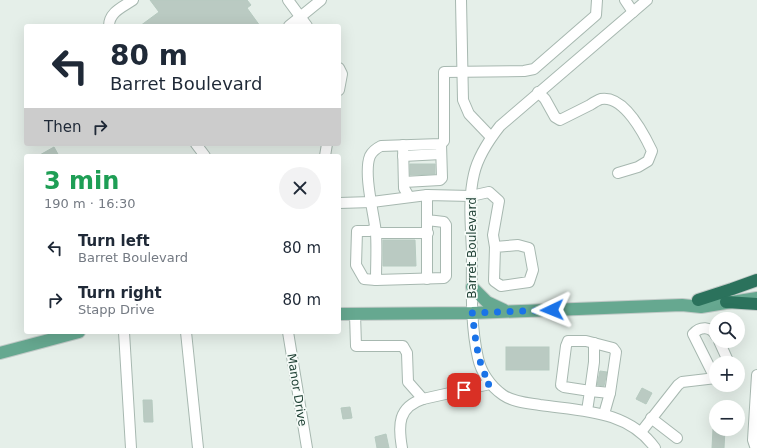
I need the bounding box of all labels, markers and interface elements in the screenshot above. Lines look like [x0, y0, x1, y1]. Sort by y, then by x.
text: 80 m [110, 39, 188, 72]
icon: left [44, 40, 96, 92]
text: Barret Boulevard [110, 73, 262, 94]
icon: right [89, 116, 111, 138]
text: Then [44, 118, 81, 136]
text: 3 min [44, 167, 119, 195]
button: close [279, 167, 321, 209]
text: 190 m · 16:30 [44, 196, 135, 211]
street label: Barret Boulevard [465, 197, 479, 299]
text: Turn left [78, 232, 150, 250]
icon: left [44, 237, 66, 259]
text: 80 m [283, 239, 321, 257]
text: Barret Boulevard [78, 250, 188, 265]
text: Turn right [78, 284, 162, 302]
icon: right [44, 289, 66, 311]
position arrow [531, 289, 573, 331]
text: 80 m [283, 291, 321, 309]
text: Stapp Drive [78, 302, 155, 317]
map controls [709, 312, 745, 436]
button: search [709, 312, 745, 348]
street label: Manor Drive [284, 353, 310, 427]
button: + [709, 356, 745, 392]
pin [447, 373, 481, 407]
icon: arrive [453, 379, 475, 401]
button: − [709, 400, 745, 436]

